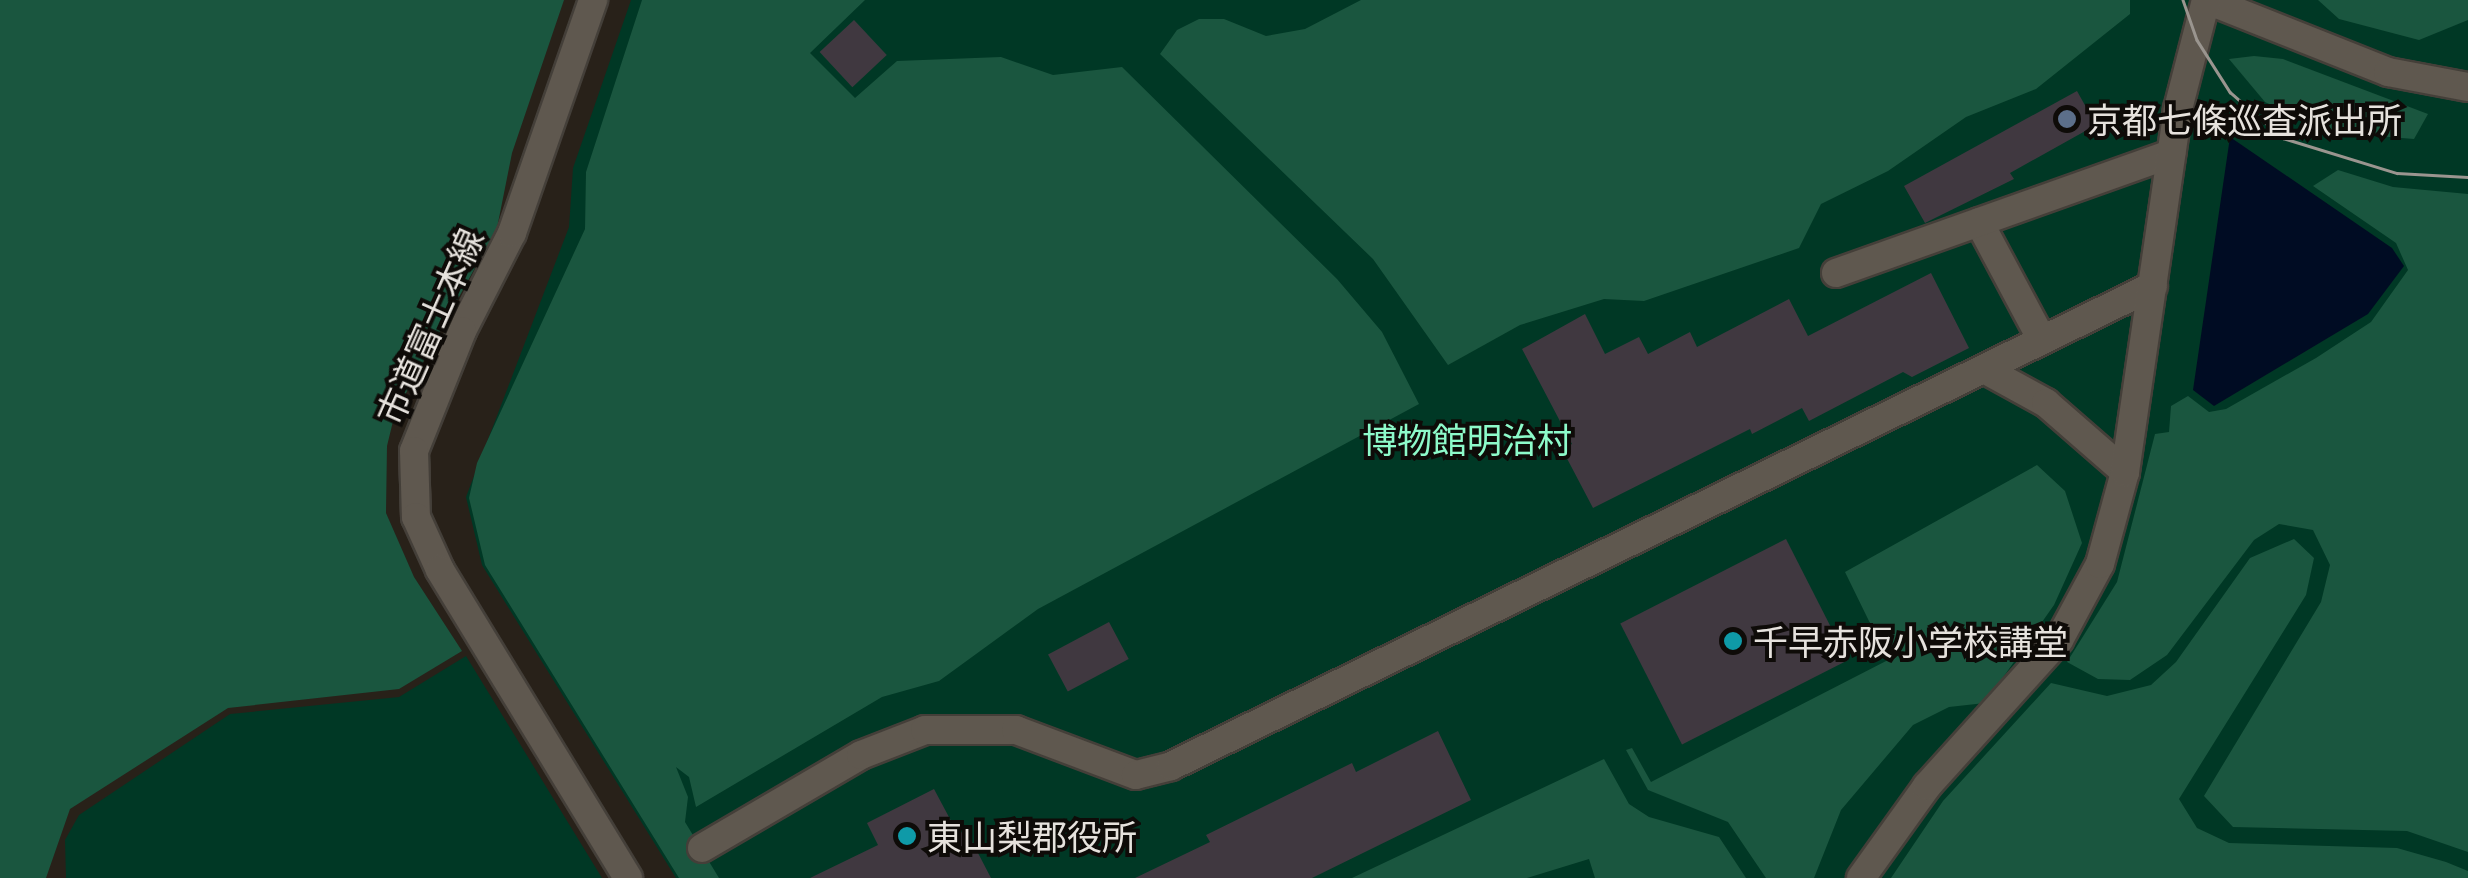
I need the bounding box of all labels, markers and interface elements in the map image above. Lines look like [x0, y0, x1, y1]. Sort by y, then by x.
place label: 京都七條巡査派出所 [2087, 98, 2402, 140]
marker: 京都七條巡査派出所 [2056, 108, 2078, 130]
street label: 市道富士本線 [367, 222, 491, 430]
park label: 博物館明治村 [1362, 418, 1572, 460]
place label: 千早赤阪小学校講堂 [1753, 620, 2068, 662]
marker: 千早赤阪小学校講堂 [1722, 630, 1744, 652]
place label: 東山梨郡役所 [927, 815, 1137, 857]
marker: 東山梨郡役所 [896, 825, 918, 847]

